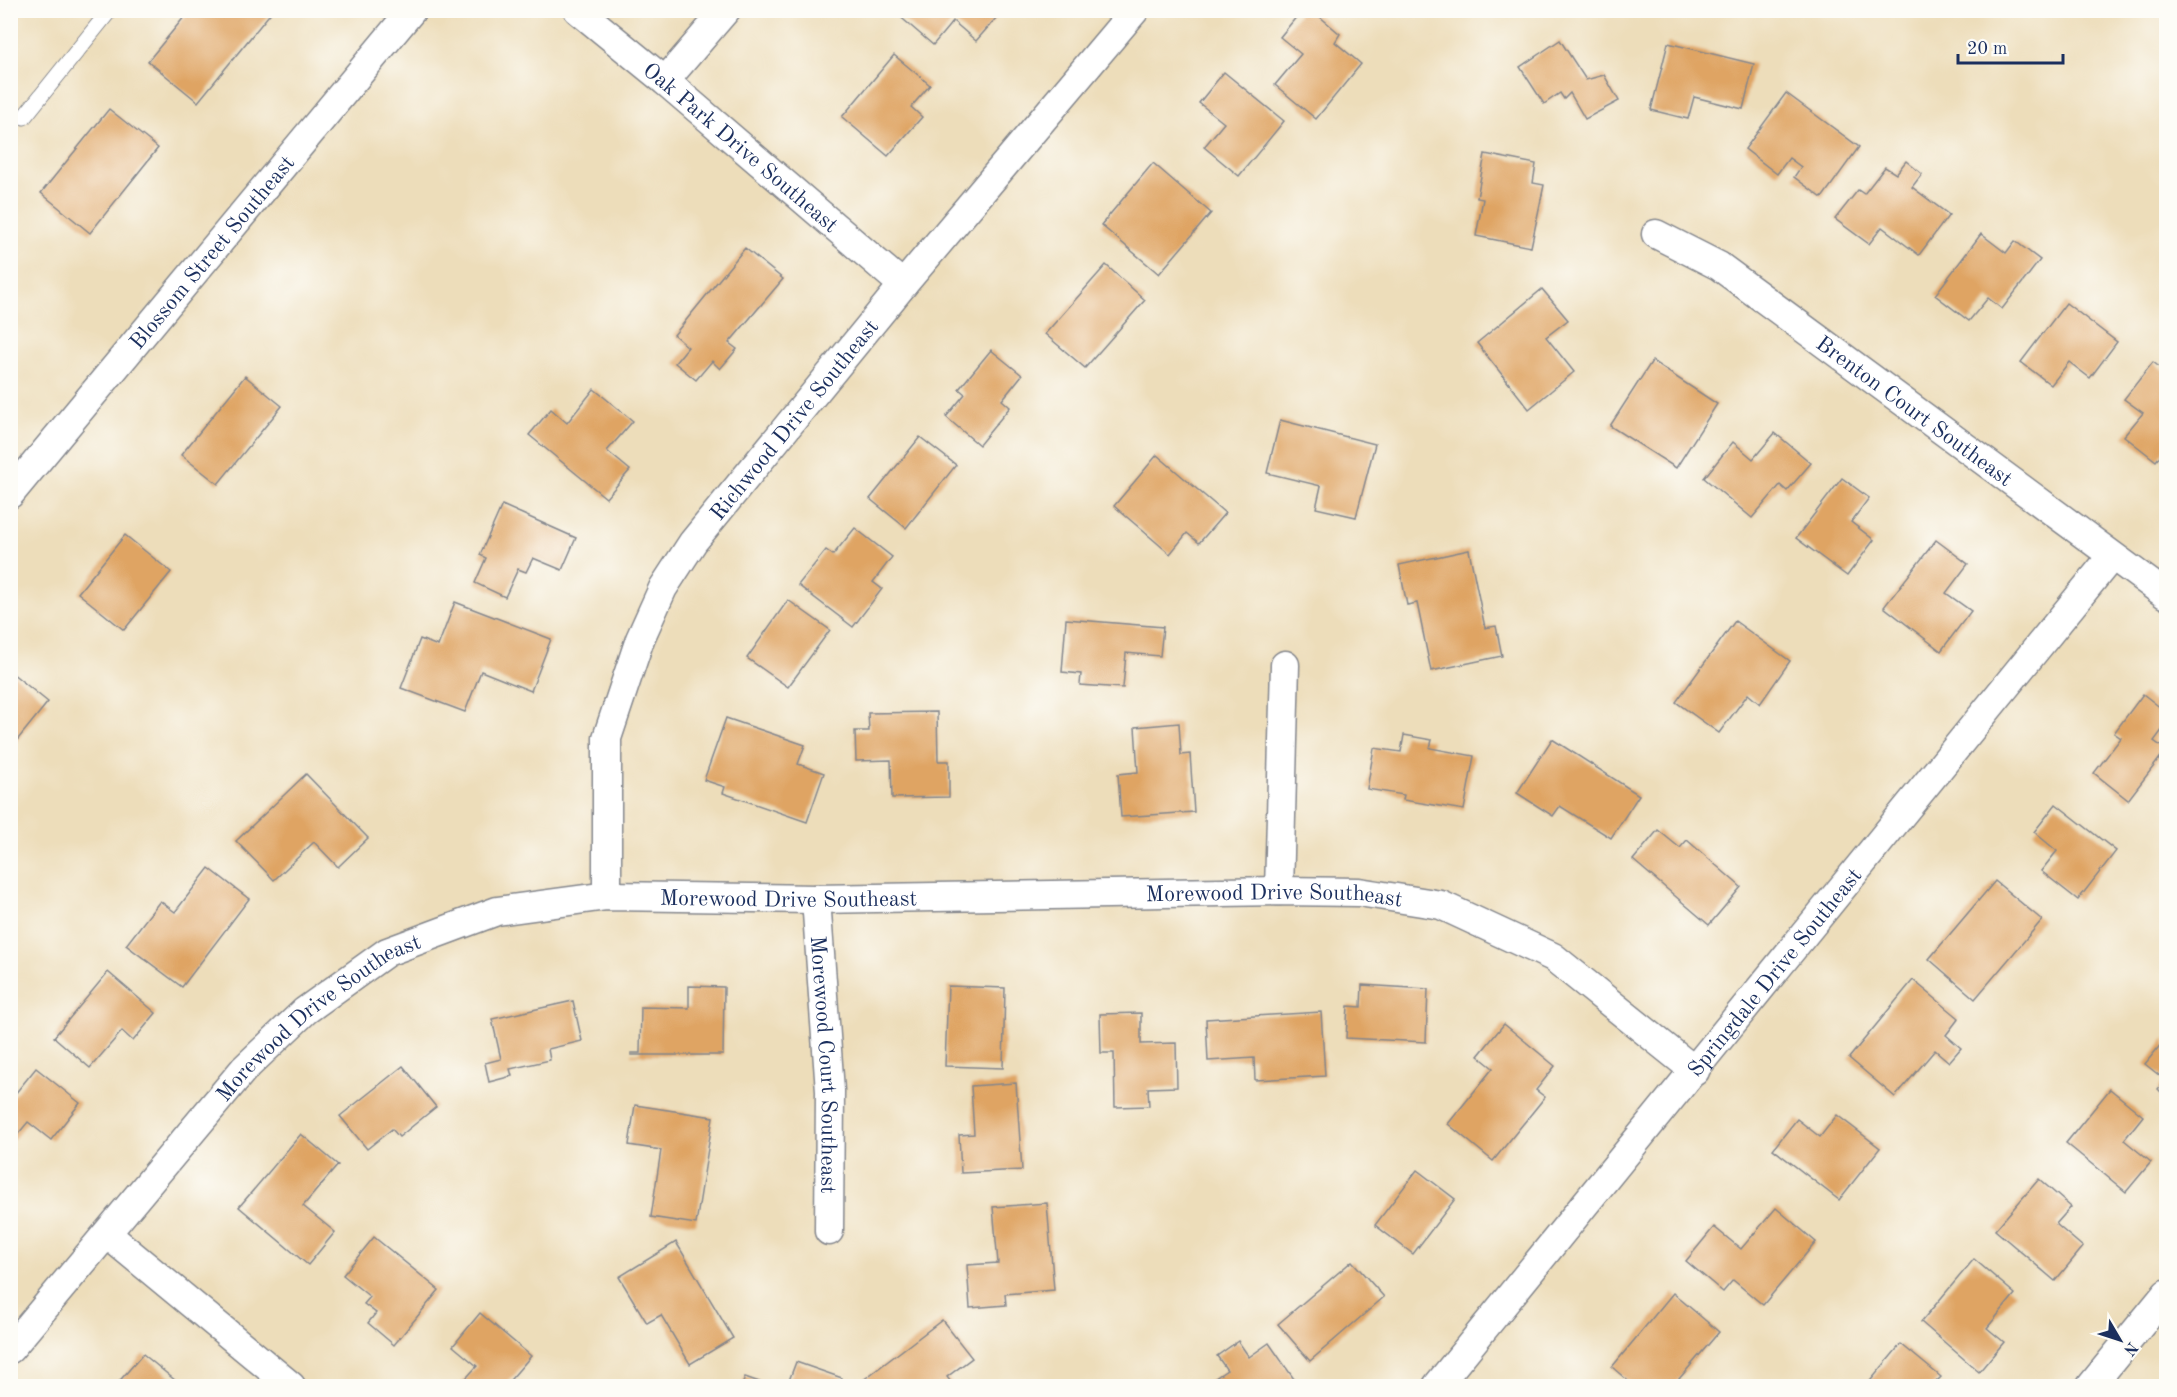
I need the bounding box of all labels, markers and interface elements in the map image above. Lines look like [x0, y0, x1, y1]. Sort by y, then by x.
scale bar [1958, 27, 2063, 65]
text: 20 m [1967, 40, 2007, 58]
street label: Oak Park Drive Southeast [638, 59, 842, 237]
street label: Blossom Street Southeast [126, 152, 299, 354]
street label: Richwood Drive Southeast [707, 316, 883, 525]
street label: Brenton Court Southeast [1812, 333, 2016, 491]
street label: Springdale Drive Southeast [1684, 864, 1867, 1081]
street label: Morewood Drive Southeast [1146, 882, 1404, 912]
street label: Morewood Drive Southeast [660, 888, 917, 912]
street label: Morewood Drive Southeast [213, 931, 424, 1106]
street label: Morewood Court Southeast [806, 935, 839, 1194]
north arrow [2090, 1310, 2150, 1370]
text: N [2120, 1338, 2140, 1359]

